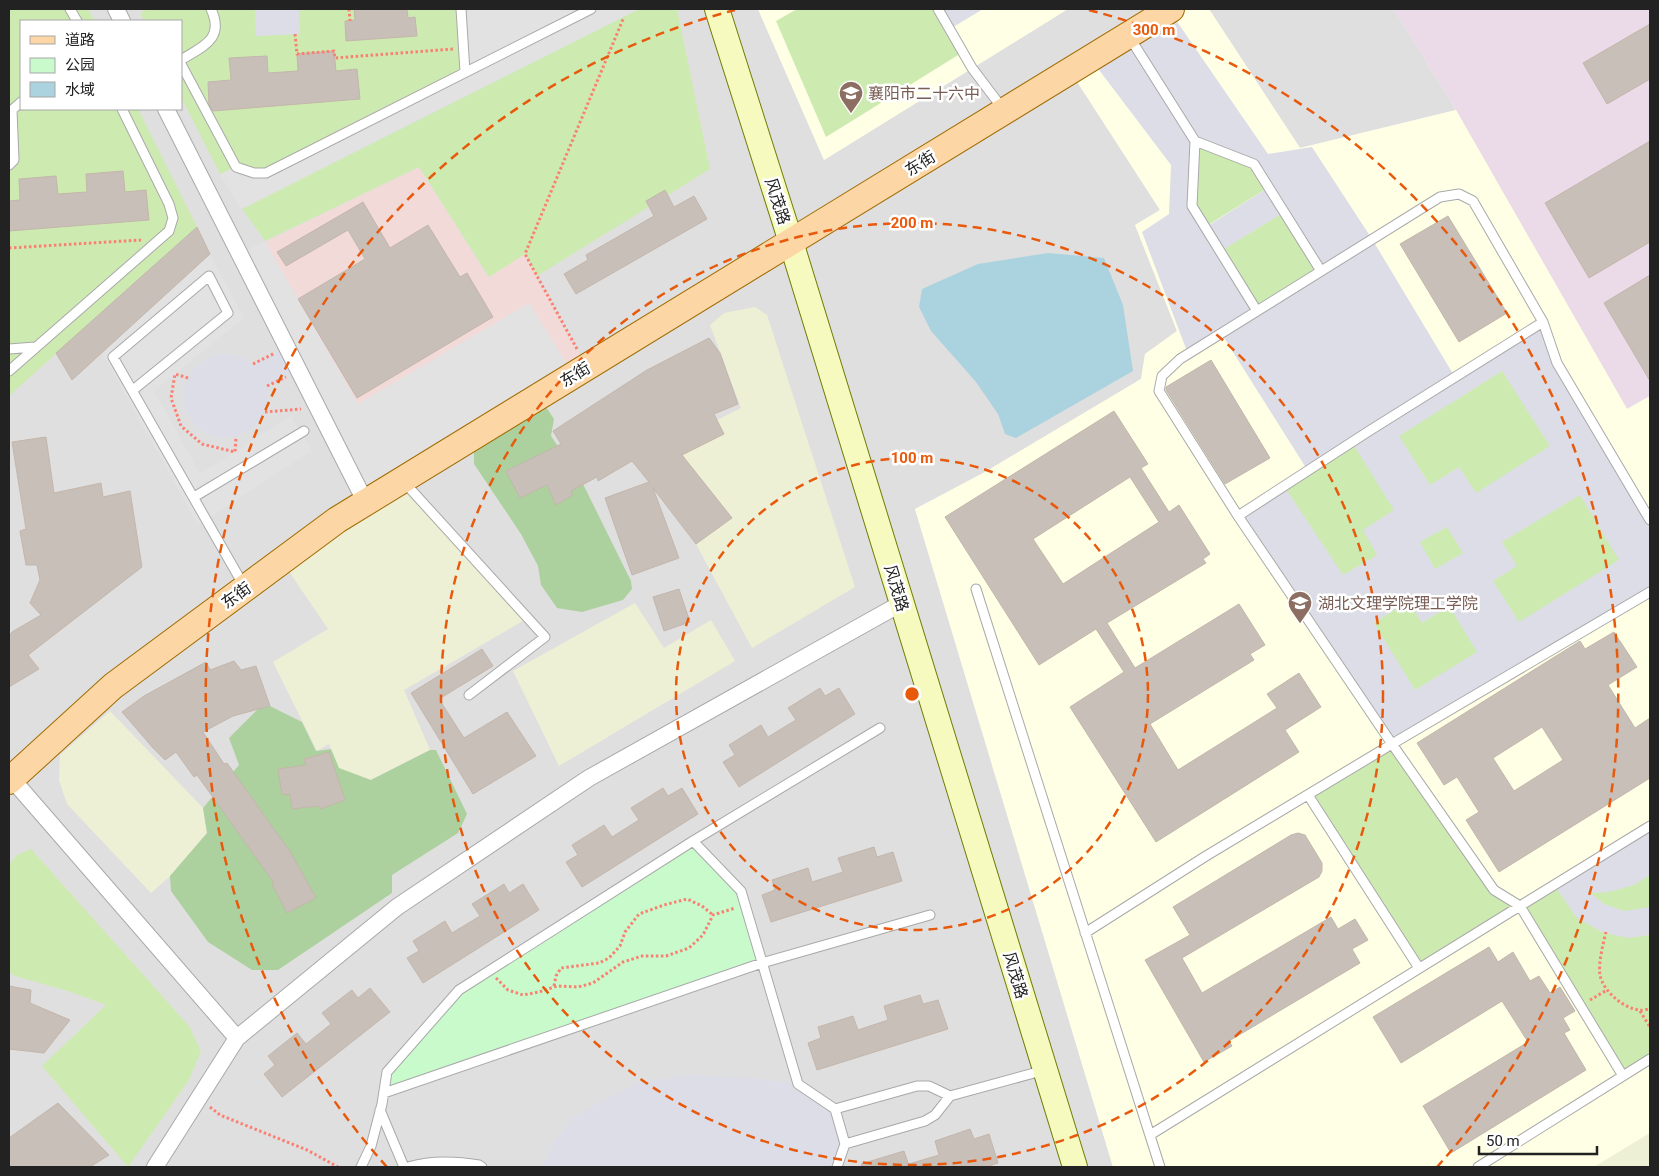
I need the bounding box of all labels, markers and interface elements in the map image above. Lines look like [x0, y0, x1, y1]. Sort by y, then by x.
legend [20, 20, 182, 110]
text: 300 m [1133, 21, 1175, 39]
text: 道路 [65, 31, 95, 49]
text: 公园 [65, 56, 95, 74]
school or university icon: 襄阳市二十六中 [838, 80, 864, 114]
text: 水域 [65, 81, 95, 99]
place label: 襄阳市二十六中 [868, 84, 980, 103]
street label: 东街 [902, 147, 939, 180]
street label: 风茂路 [761, 175, 794, 227]
text: 200 m [891, 214, 933, 232]
street label: 东街 [557, 358, 594, 391]
text: 100 m [891, 449, 933, 467]
street label: 风茂路 [880, 562, 913, 614]
street label: 东街 [218, 578, 255, 612]
school or university icon: 湖北文理学院理工学院 [1287, 590, 1313, 624]
place label: 湖北文理学院理工学院 [1318, 594, 1478, 613]
centre of rings [903, 685, 921, 703]
street label: 风茂路 [999, 949, 1032, 1001]
scale bar [1479, 1124, 1596, 1156]
text: 50 m [1486, 1132, 1520, 1150]

